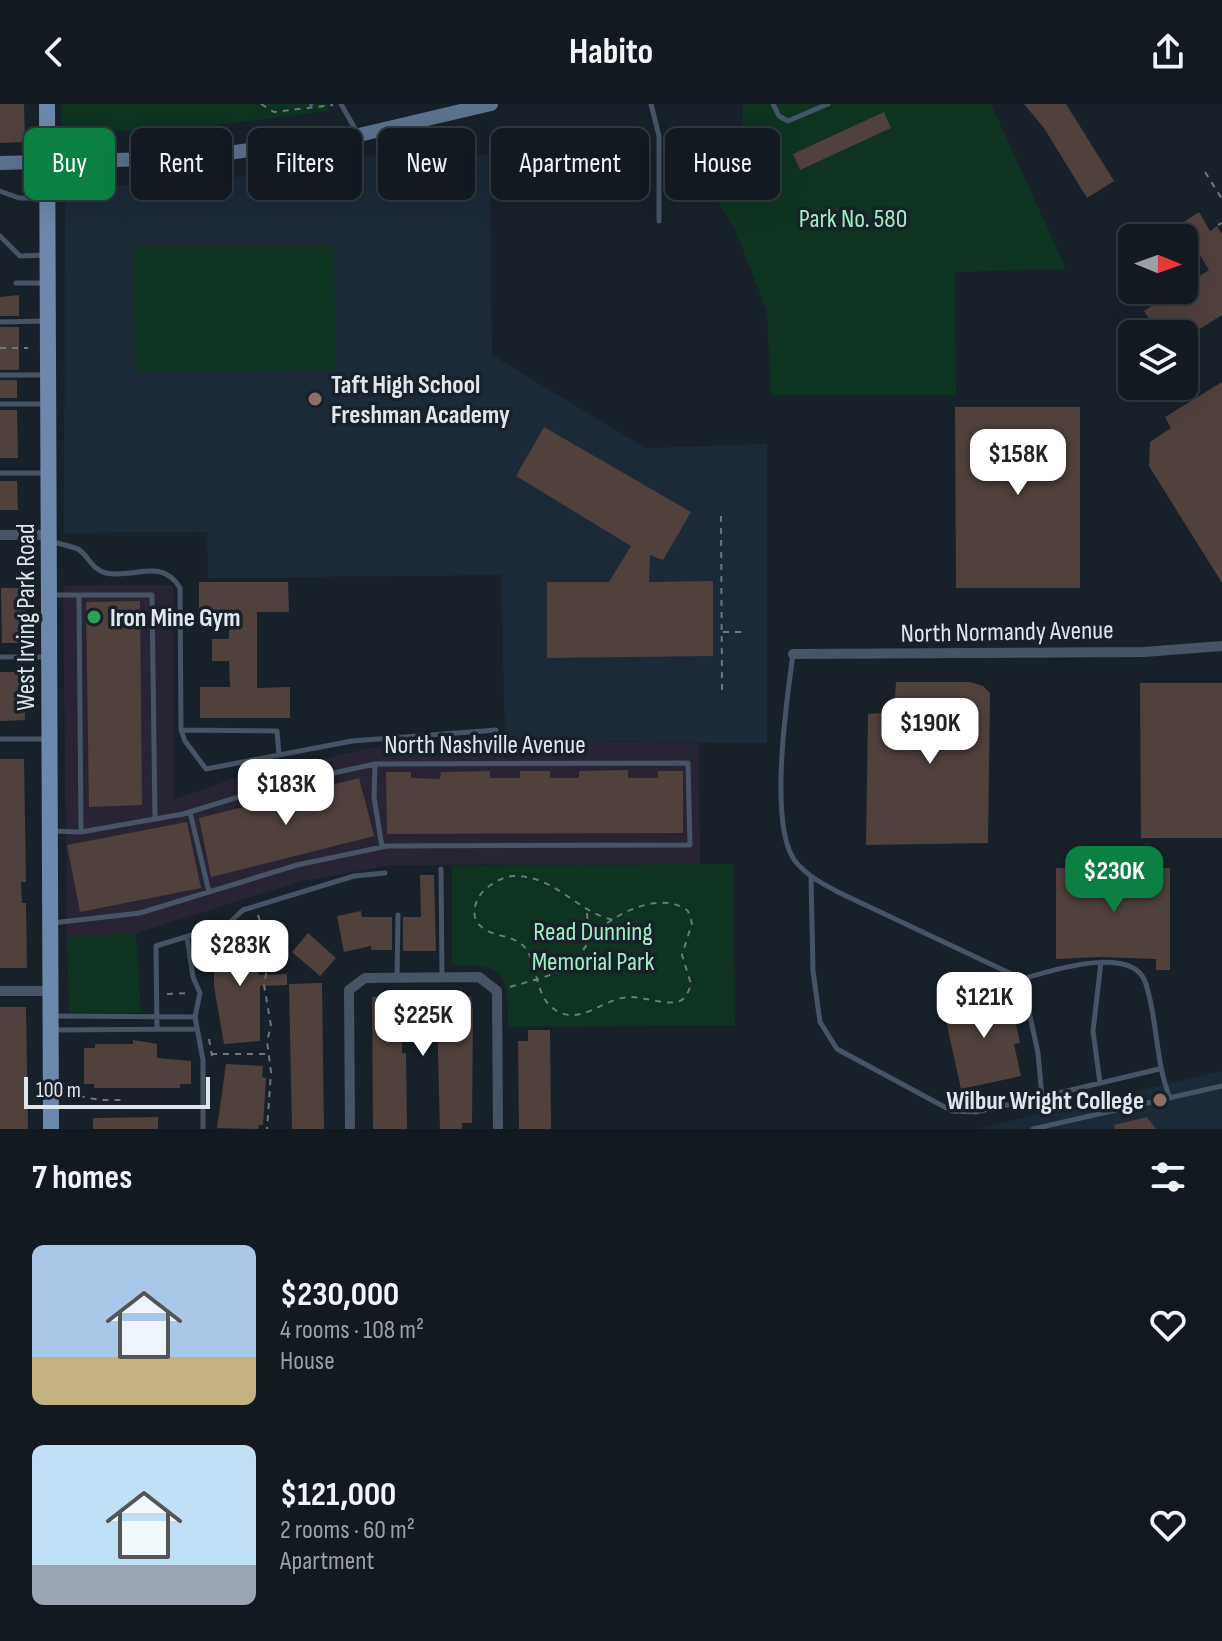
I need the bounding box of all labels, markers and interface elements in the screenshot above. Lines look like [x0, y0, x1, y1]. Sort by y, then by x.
icon: back [32, 30, 76, 74]
icon: share [1146, 30, 1190, 74]
text: Habito [569, 31, 653, 74]
chip: Buy [24, 128, 115, 200]
chip: Rent [131, 128, 232, 200]
chip: Filters [248, 128, 362, 200]
chip: New [378, 128, 475, 200]
chip: Apartment [491, 128, 649, 200]
chip: House [665, 128, 780, 200]
park label: Park No. 580 [799, 204, 907, 235]
north arrow [1118, 224, 1198, 304]
map controls [1118, 224, 1198, 400]
button: layers [1118, 320, 1198, 400]
place label: Taft High School Freshman Academy [331, 370, 510, 431]
marker: Taft High School Freshman Academy [306, 390, 324, 408]
pin: $158K [962, 429, 1074, 497]
text: $158K [988, 439, 1048, 470]
street label: West Irving Park Road [11, 523, 42, 711]
place label: Iron Mine Gym [110, 603, 240, 634]
marker: Iron Mine Gym [85, 608, 103, 626]
street label: North Normandy Avenue [900, 615, 1114, 650]
pin: $190K [874, 698, 986, 766]
text: $190K [899, 708, 961, 739]
street label: North Nashville Avenue [384, 730, 586, 761]
pin: $183K [230, 759, 342, 827]
text: $183K [256, 769, 316, 800]
pin: $230K [1058, 846, 1170, 914]
text: $230K [1083, 856, 1145, 887]
park label: Read Dunning Memorial Park [532, 917, 654, 978]
pin: $283K [184, 920, 296, 988]
text: $283K [209, 930, 271, 961]
pin: $121K [928, 972, 1040, 1040]
text: $121K [955, 982, 1013, 1013]
pin: $225K [367, 990, 479, 1058]
text: $225K [393, 1000, 453, 1031]
scale bar [24, 1073, 210, 1109]
text: 100 m [36, 1077, 81, 1104]
place label: Wilbur Wright College [946, 1086, 1144, 1117]
marker: Wilbur Wright College [1151, 1091, 1169, 1109]
icon: filters [1146, 1155, 1190, 1199]
text: 7 homes [32, 1157, 132, 1198]
text: $230,000 [280, 1274, 399, 1315]
icon: home [96, 1277, 192, 1373]
icon: heart [1146, 1303, 1190, 1347]
text: 4 rooms · 108 m² [280, 1315, 424, 1346]
text: House [280, 1346, 335, 1377]
text: $121,000 [280, 1474, 396, 1515]
icon: home [96, 1477, 192, 1573]
icon: heart [1146, 1503, 1190, 1547]
text: 2 rooms · 60 m² [280, 1515, 415, 1546]
text: Apartment [280, 1546, 374, 1577]

